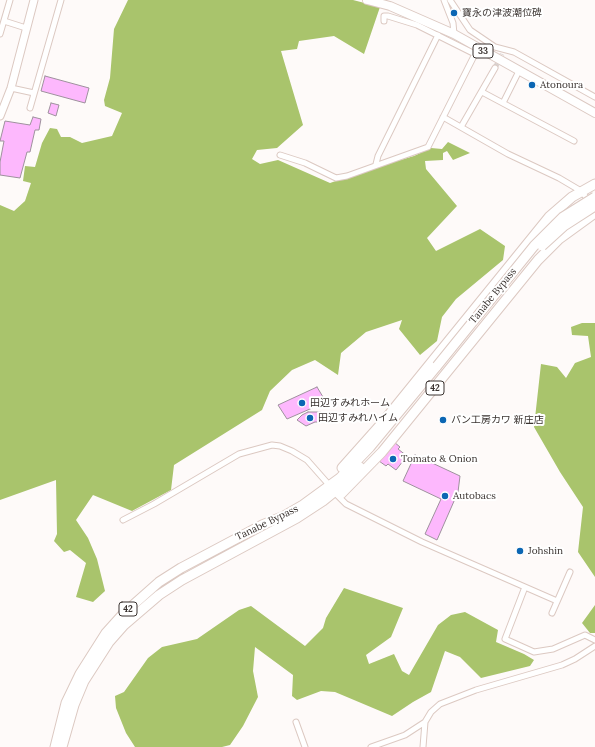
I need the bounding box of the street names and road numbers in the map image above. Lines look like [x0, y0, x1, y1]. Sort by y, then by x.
road number: 33 [473, 44, 493, 58]
street label: Tanabe Bypass [467, 266, 519, 326]
road number: 42 [426, 381, 444, 395]
street label: Tanabe Bypass [234, 503, 300, 543]
road number: 42 [119, 602, 137, 616]

